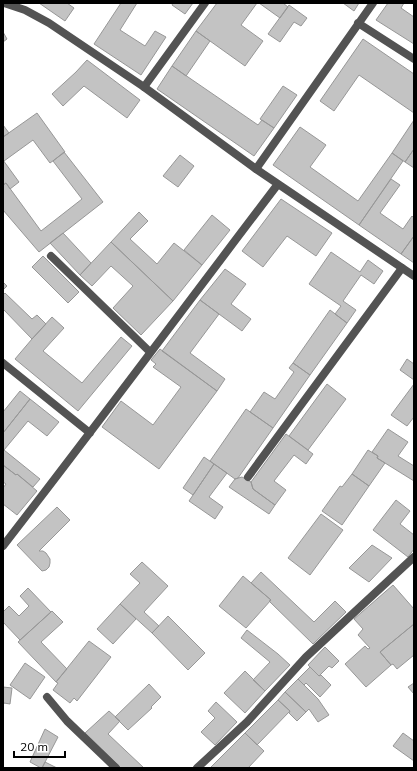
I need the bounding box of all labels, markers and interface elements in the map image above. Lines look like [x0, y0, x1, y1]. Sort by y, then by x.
scale bar [14, 733, 65, 759]
text: 20 m [20, 739, 48, 754]

